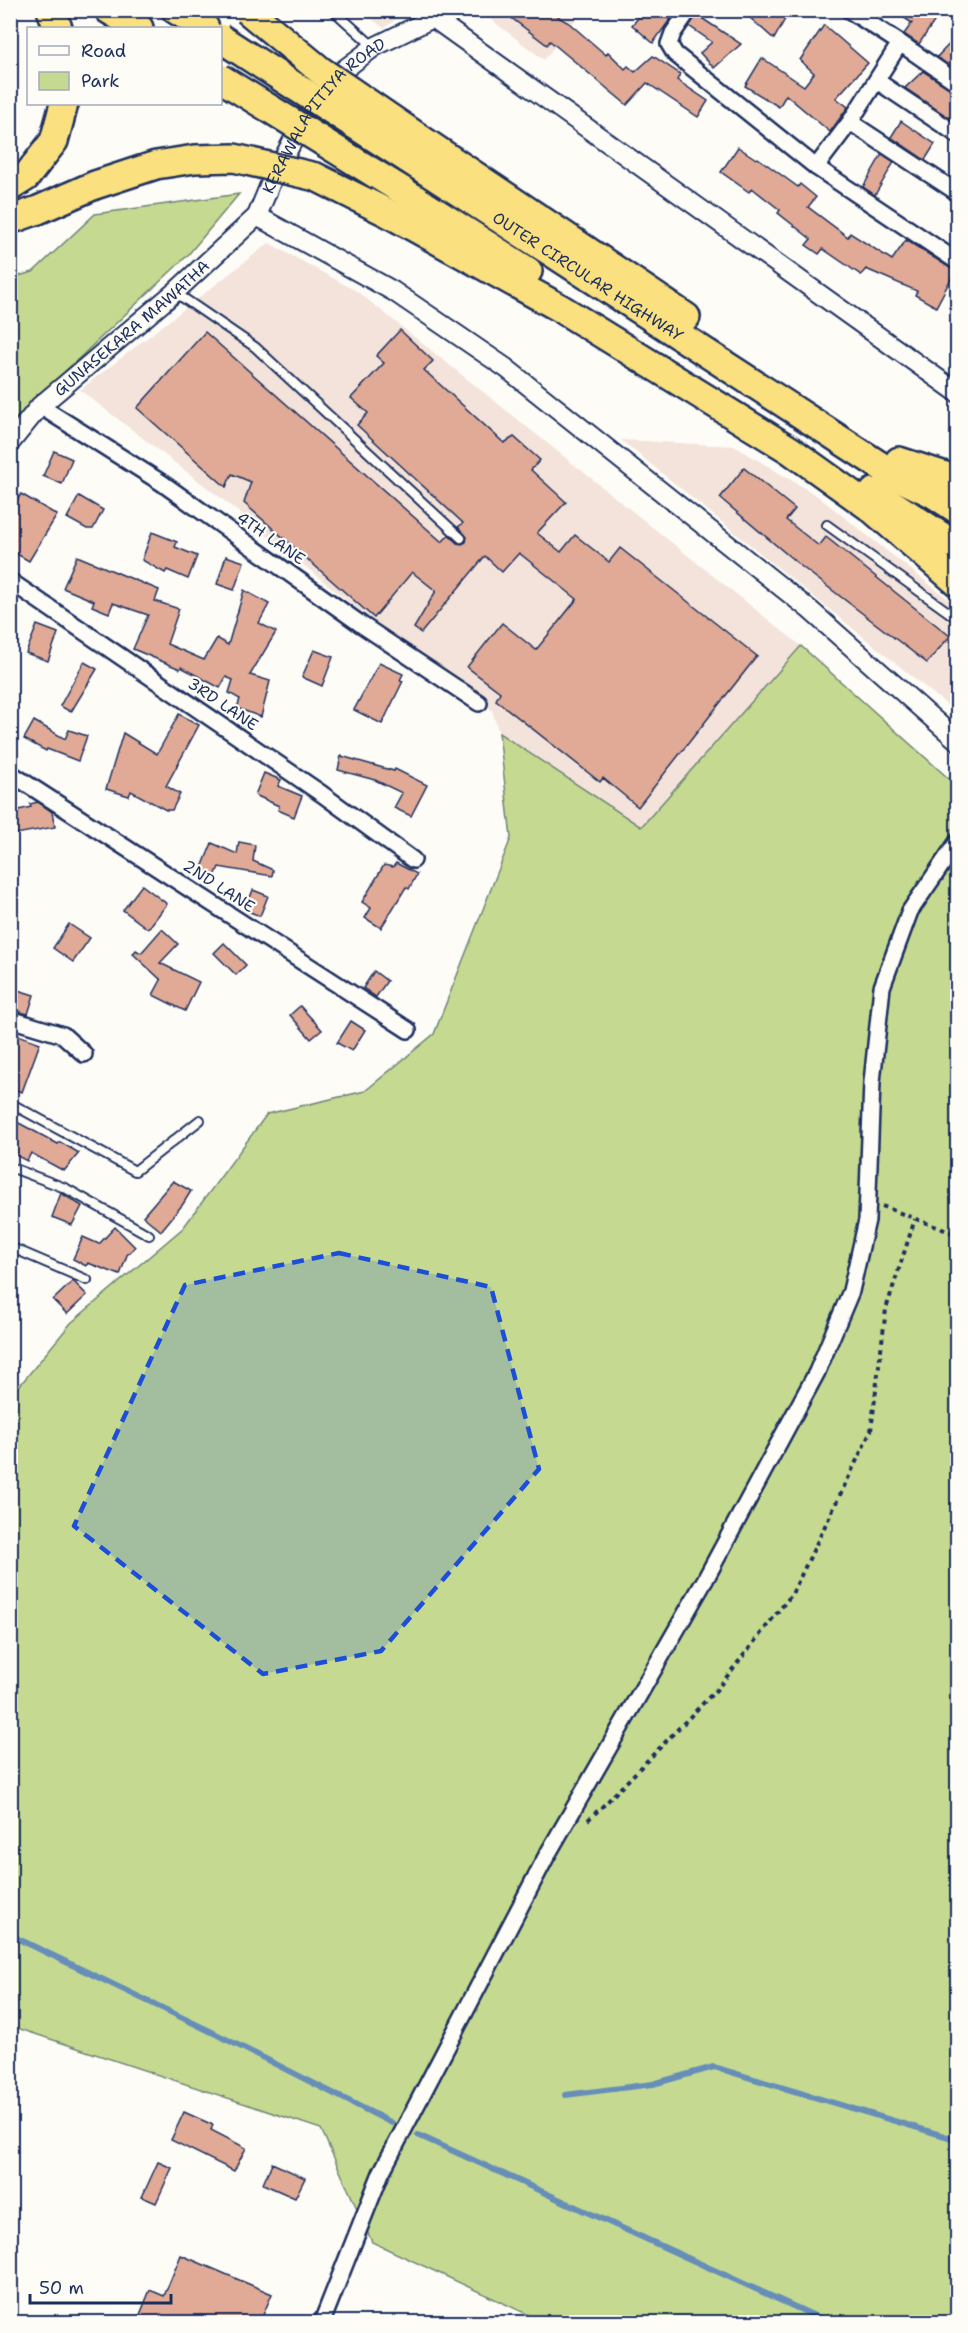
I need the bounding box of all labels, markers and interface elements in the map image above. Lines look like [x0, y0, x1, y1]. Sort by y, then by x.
legend [27, 27, 222, 105]
street label: KERAWALAPITIYA ROAD [257, 33, 388, 196]
text: Road [81, 39, 126, 63]
text: Park [81, 69, 120, 93]
street label: OUTER CIRCULAR HIGHWAY [489, 206, 688, 346]
street label: GUNASEKARA MAWATHA [49, 255, 214, 400]
street label: 4TH LANE [233, 507, 309, 569]
street label: 3RD LANE [184, 673, 262, 735]
street label: 2ND LANE [179, 855, 259, 917]
scale bar [30, 2267, 171, 2305]
text: 50 m [39, 2276, 84, 2300]

